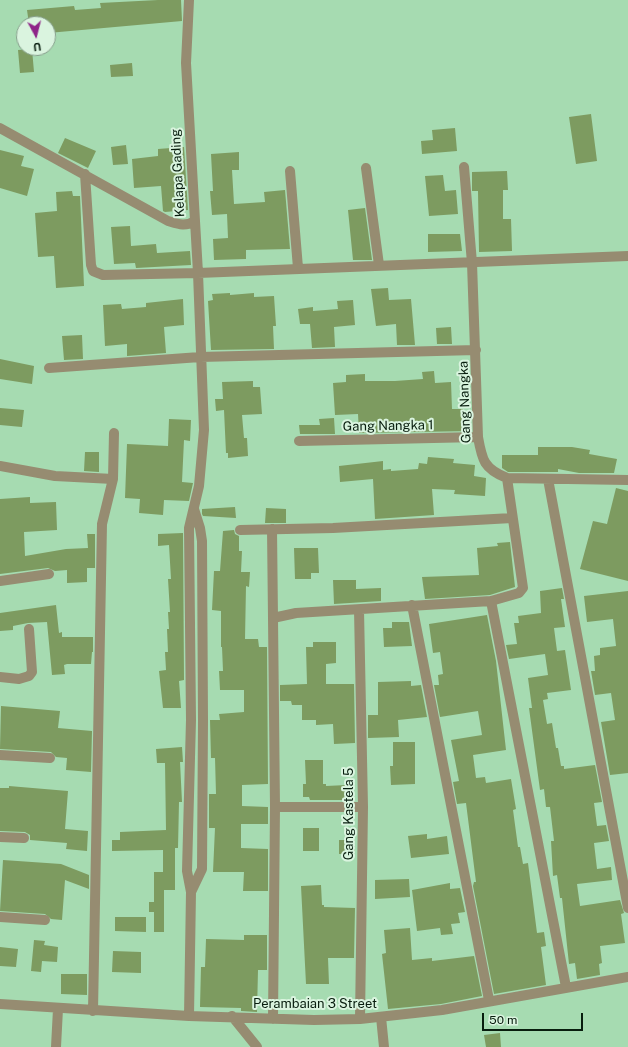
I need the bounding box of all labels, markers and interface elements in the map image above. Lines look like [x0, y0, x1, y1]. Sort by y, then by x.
north arrow [16, 16, 56, 56]
text: U [33, 40, 42, 53]
street label: Kelapa Gading [168, 128, 188, 218]
street label: Gang Nangka [456, 361, 474, 443]
street label: Gang Nangka 1 [342, 417, 434, 435]
street label: Gang Kastela 5 [341, 768, 357, 860]
street label: Perambaian 3 Street [253, 996, 377, 1012]
scale bar [484, 1005, 585, 1031]
text: 50 m [489, 1013, 517, 1027]

